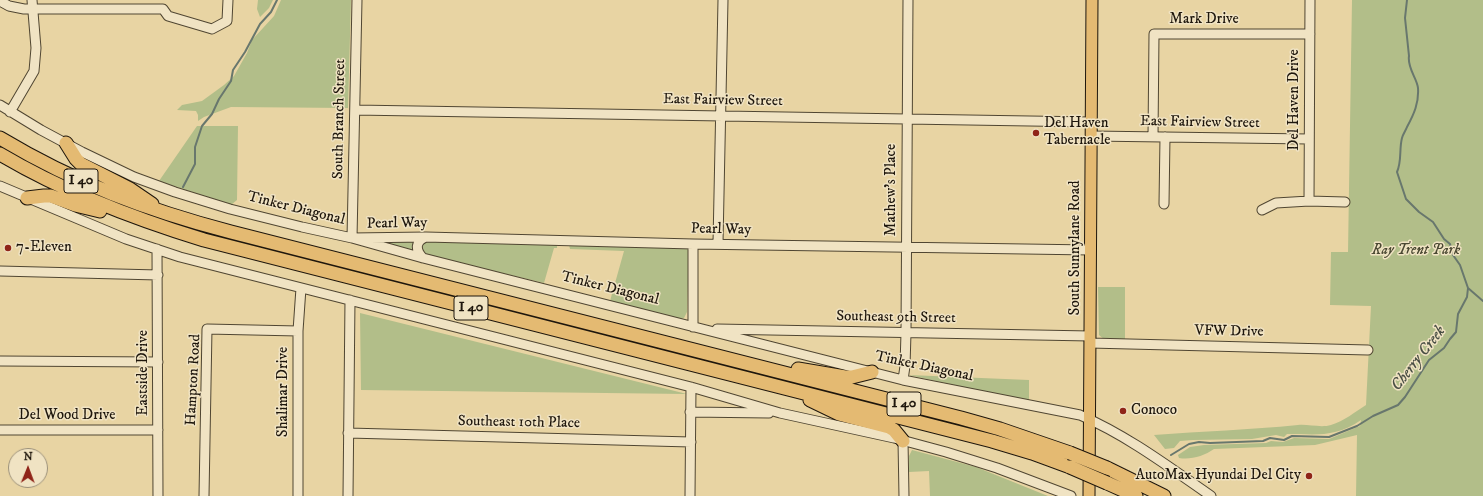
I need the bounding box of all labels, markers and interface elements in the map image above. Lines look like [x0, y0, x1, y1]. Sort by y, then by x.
street label: Mark Drive [1169, 11, 1239, 29]
street label: Del Haven Drive [1286, 49, 1304, 151]
street label: South Branch Street [330, 59, 350, 179]
street label: East Fairview Street [663, 91, 783, 111]
street label: East Fairview Street [1140, 113, 1260, 133]
place label: Del Haven Tabernacle [1044, 115, 1111, 150]
marker: Del Haven Tabernacle [1031, 128, 1041, 138]
street label: Mathew's Place [883, 144, 901, 236]
road number: I 40 [64, 169, 98, 193]
street label: South Sunnylane Road [1067, 181, 1085, 315]
street label: Tinker Diagonal [245, 188, 347, 230]
street label: Pearl Way [367, 214, 427, 234]
street label: Pearl Way [691, 220, 751, 240]
place label: 7-Eleven [16, 239, 72, 257]
park label: Ray Trent Park [1372, 242, 1460, 260]
marker: 7-Eleven [3, 243, 13, 253]
street label: Tinker Diagonal [559, 268, 661, 310]
road number: I 40 [454, 296, 488, 320]
street label: Southeast 9th Street [836, 308, 956, 328]
street label: VFW Drive [1194, 322, 1264, 342]
water label: Cherry Creek [1388, 323, 1450, 395]
street label: Eastside Drive [135, 330, 153, 416]
street label: Hampton Road [183, 334, 205, 426]
street label: Shalimar Drive [275, 347, 293, 437]
street label: Tinker Diagonal [873, 348, 975, 386]
road number: I 40 [887, 392, 921, 416]
place label: Conoco [1131, 402, 1177, 420]
marker: Conoco [1118, 406, 1128, 416]
street label: Del Wood Drive [19, 407, 115, 425]
street label: Southeast 10th Place [458, 413, 580, 433]
north arrow [8, 448, 48, 488]
text: N [24, 450, 33, 464]
place label: AutoMax Hyundai Del City [1135, 467, 1301, 485]
marker: AutoMax Hyundai Del City [1304, 471, 1314, 481]

